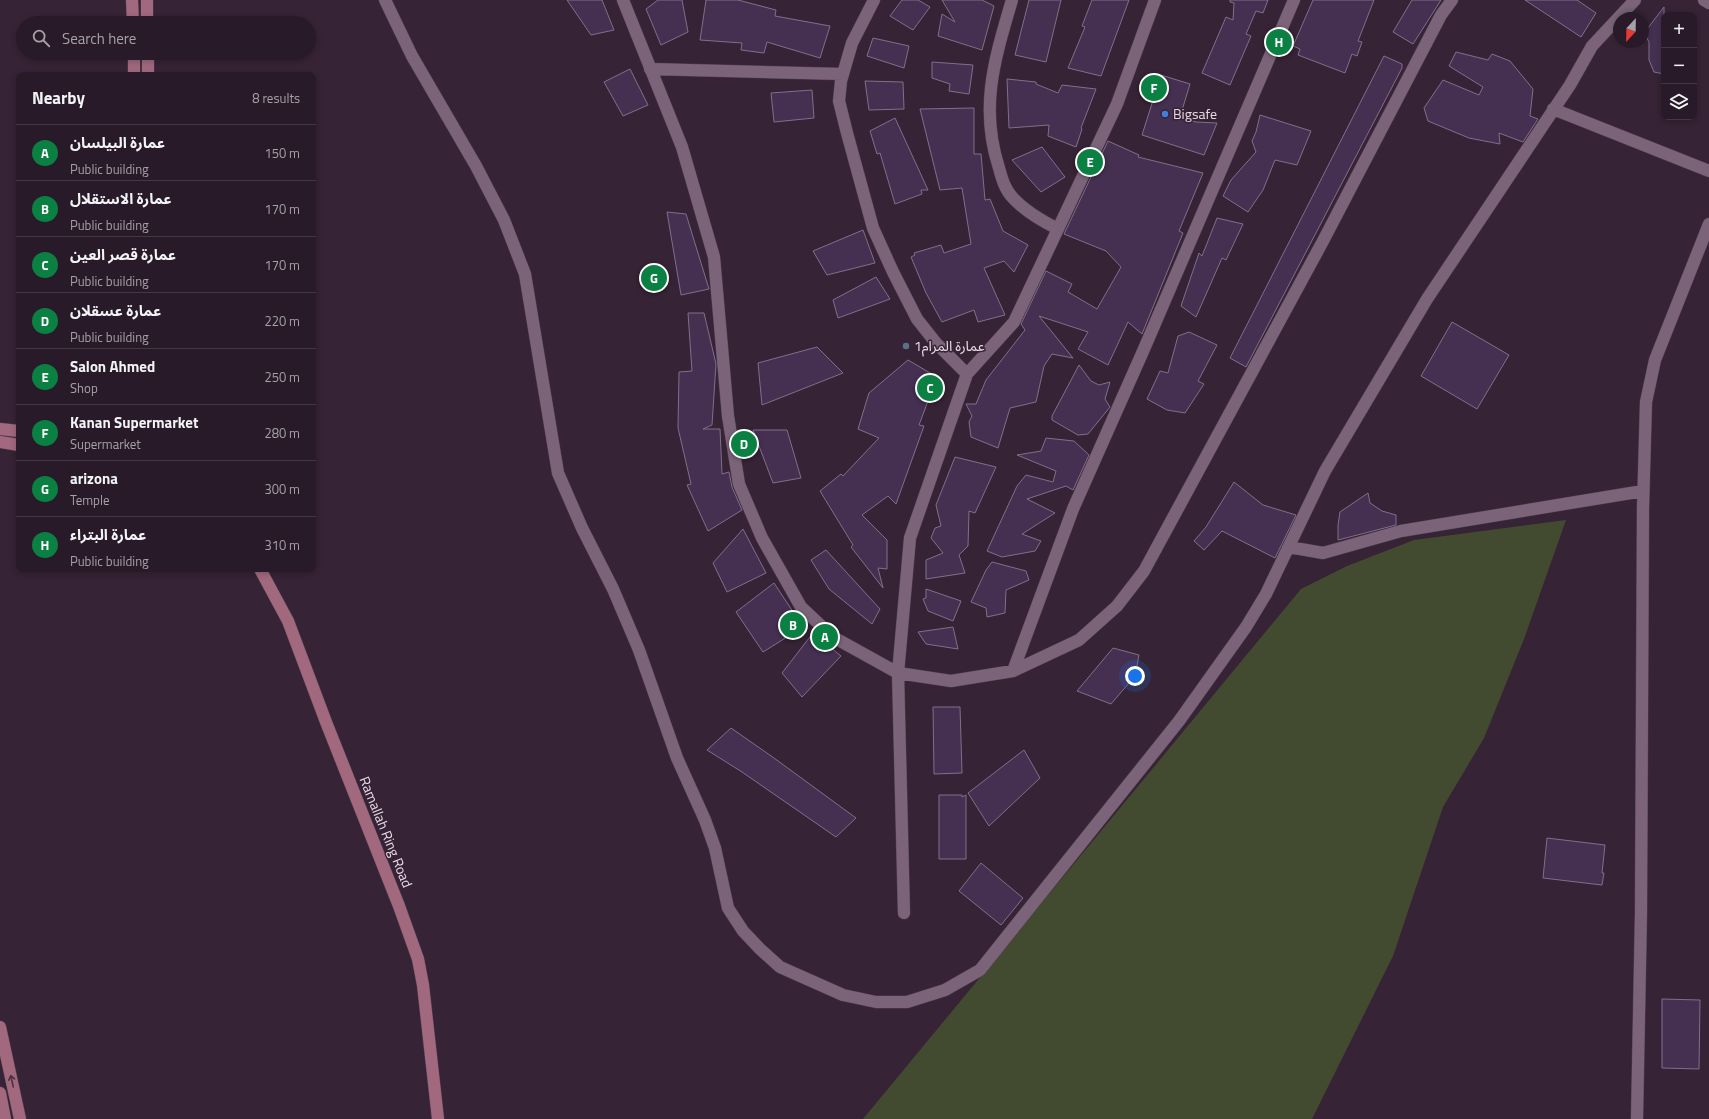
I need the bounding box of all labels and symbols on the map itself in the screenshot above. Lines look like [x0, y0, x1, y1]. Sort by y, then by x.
north arrow [1613, 12, 1649, 48]
pin: H [1266, 27, 1292, 57]
pin: F [1141, 73, 1167, 103]
place label: Bigsafe [1173, 103, 1217, 124]
marker: Bigsafe [1160, 109, 1170, 119]
pin: E [1077, 147, 1103, 177]
pin: G [641, 263, 667, 293]
place label: عمارة المرام1 [914, 335, 985, 357]
marker: عمارة المرام1 [901, 341, 911, 351]
pin: C [917, 373, 943, 403]
pin: D [731, 429, 757, 459]
pin: B [780, 610, 806, 640]
pin: A [812, 622, 838, 652]
your location [1125, 666, 1145, 686]
street label: Ramallah Ring Road [355, 773, 418, 891]
one-way arrow [8, 1075, 16, 1088]

